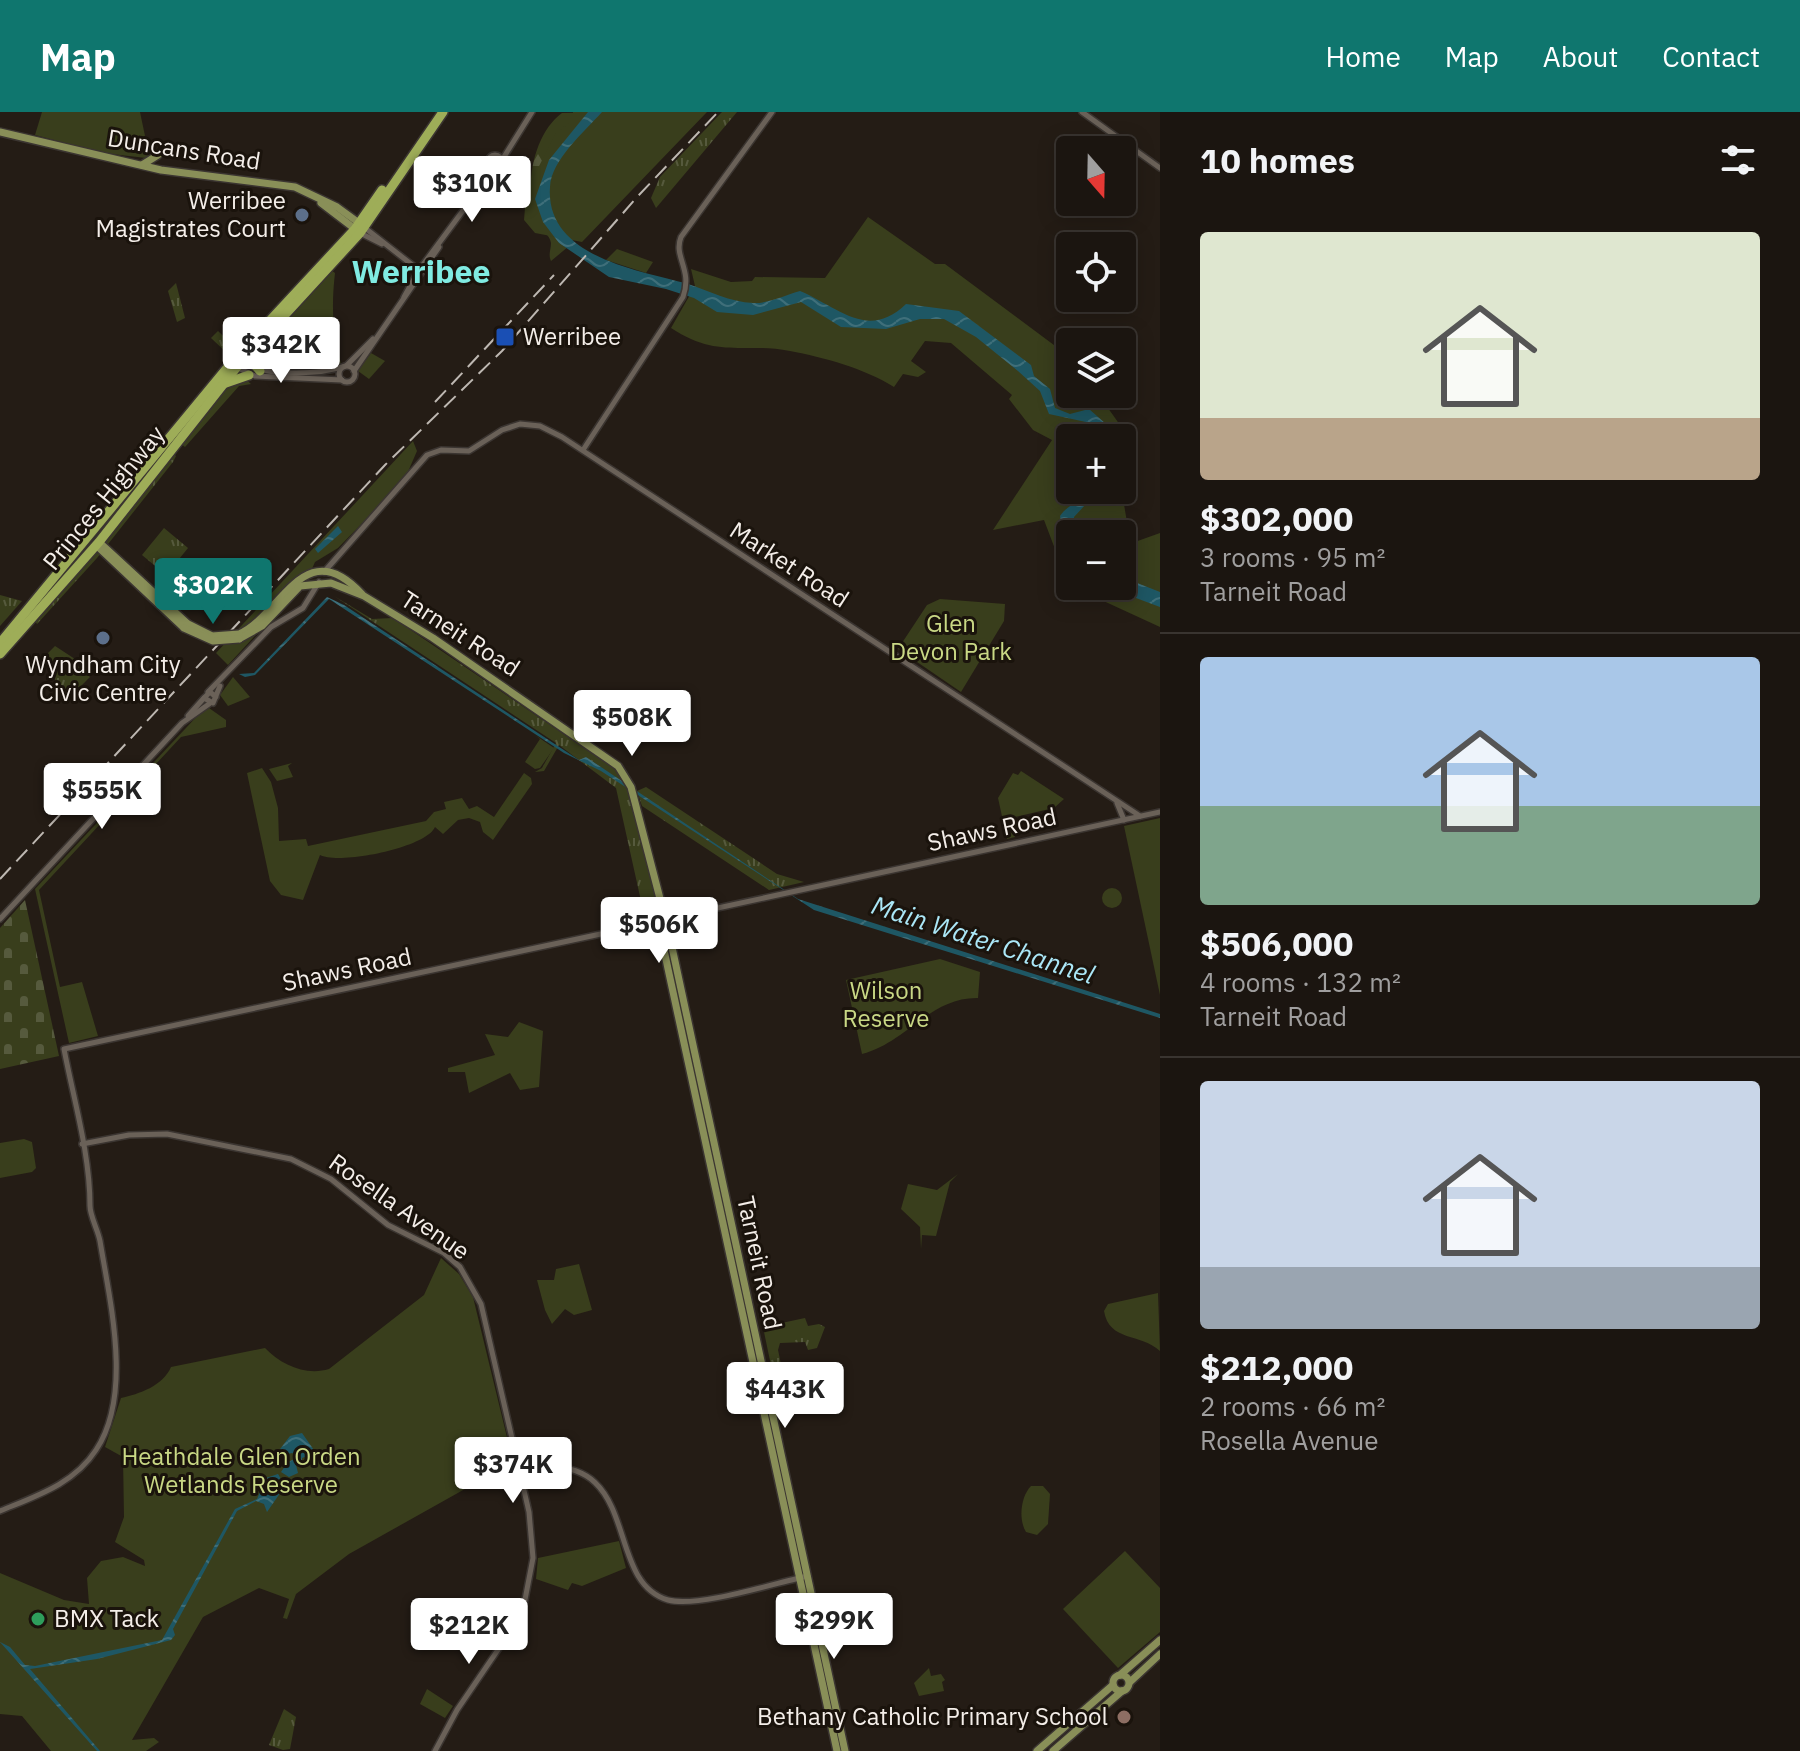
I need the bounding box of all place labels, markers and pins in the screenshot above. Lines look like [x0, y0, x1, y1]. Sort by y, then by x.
pin: $310K [416, 156, 528, 224]
place label: Werribee Magistrates Court [95, 184, 286, 244]
marker: Werribee Magistrates Court [293, 206, 311, 224]
pin: $342K [225, 317, 337, 385]
place label: Werribee [523, 320, 621, 352]
marker: Werribee [494, 326, 516, 348]
pin: $302K [157, 558, 269, 626]
marker: Wyndham City Civic Centre [94, 629, 112, 647]
place label: Wyndham City Civic Centre [25, 648, 181, 708]
pin: $508K [576, 690, 688, 758]
pin: $555K [46, 763, 158, 831]
pin: $506K [603, 897, 715, 965]
pin: $443K [729, 1362, 841, 1430]
pin: $374K [457, 1437, 569, 1505]
pin: $299K [778, 1593, 890, 1661]
pin: $212K [413, 1598, 525, 1666]
place label: BMX Tack [54, 1602, 159, 1634]
marker: BMX Tack [29, 1610, 47, 1628]
place label: Bethany Catholic Primary School [757, 1700, 1108, 1732]
marker: Bethany Catholic Primary School [1115, 1708, 1133, 1726]

